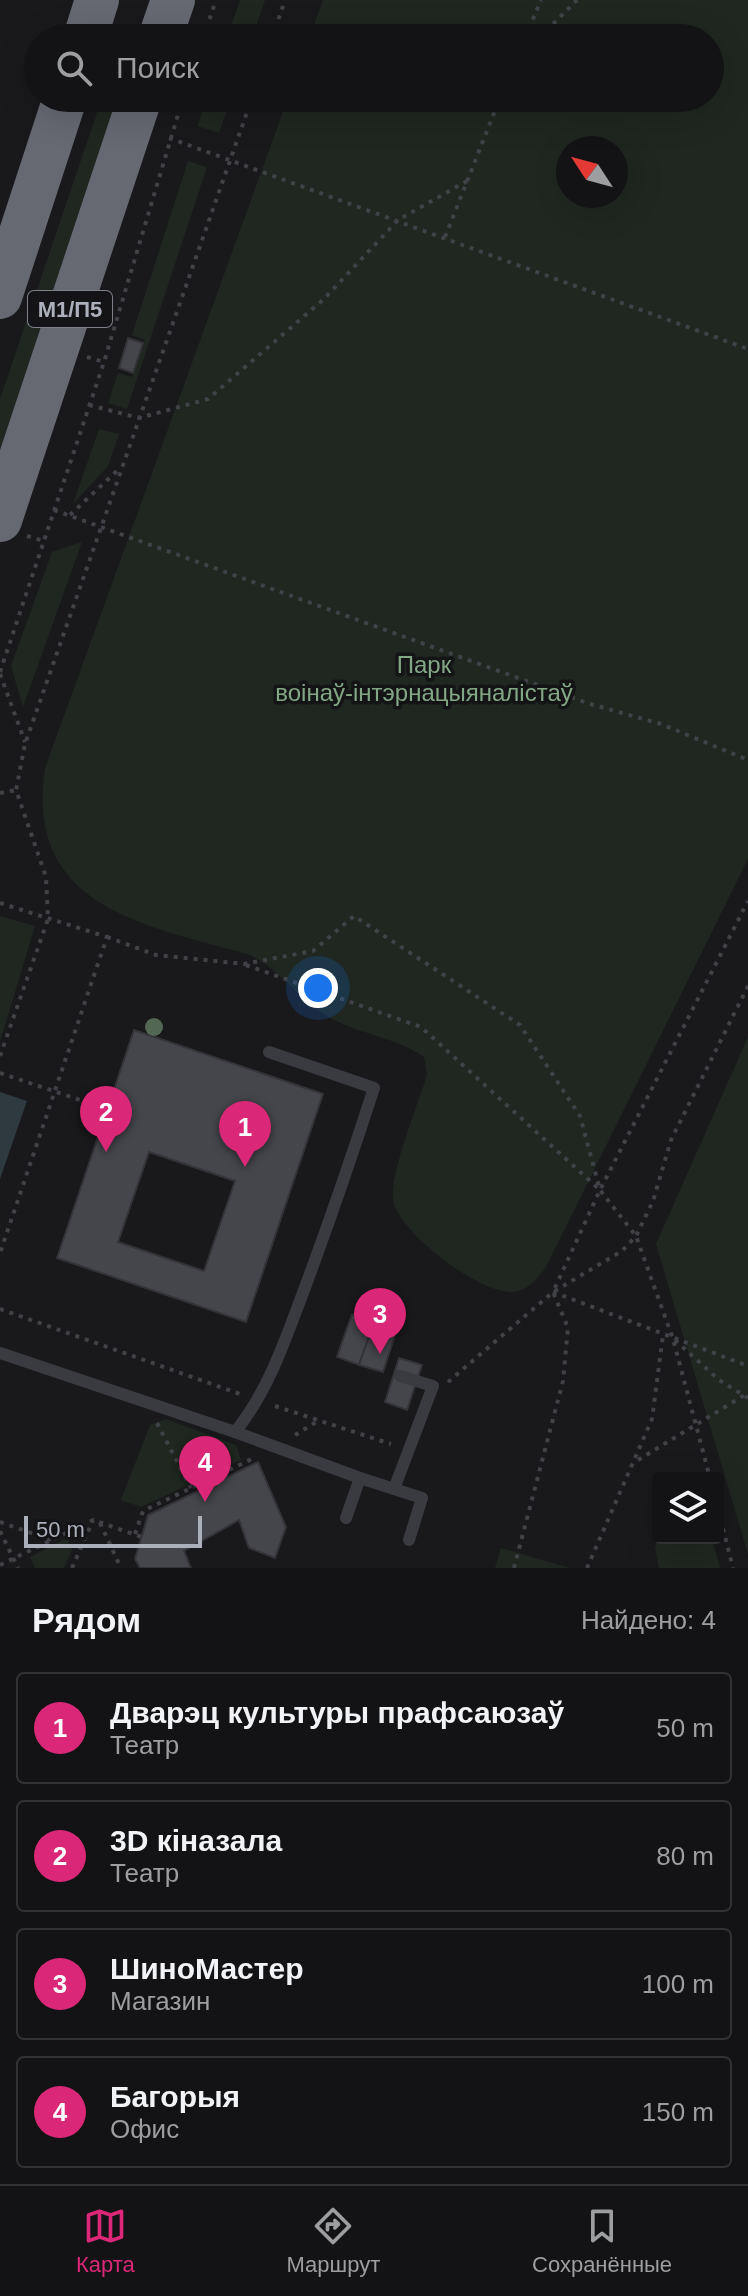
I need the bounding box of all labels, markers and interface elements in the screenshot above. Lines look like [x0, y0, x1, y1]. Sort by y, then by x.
search box [24, 24, 724, 112]
icon: search [52, 46, 96, 90]
text: Поиск [116, 51, 199, 84]
north arrow [556, 136, 628, 208]
road number: М1/П5 [28, 291, 112, 327]
park label: Парк воінаў-інтэрнацыяналістаў [275, 651, 573, 706]
your location [298, 968, 338, 1008]
pin: 2 [80, 1086, 132, 1152]
pin: 1 [219, 1101, 271, 1167]
pin: 3 [354, 1288, 406, 1354]
pin: 4 [179, 1436, 231, 1502]
map controls [652, 1472, 724, 1544]
button: layers [652, 1472, 724, 1544]
scale bar [24, 1512, 202, 1548]
text: 50 m [36, 1517, 85, 1542]
text: Рядом [32, 1601, 141, 1639]
text: Найдено: 4 [581, 1605, 716, 1635]
text: Дварэц культуры прафсаюзаў [110, 1696, 564, 1729]
text: 1 [53, 1713, 67, 1743]
text: 50 m [656, 1713, 714, 1743]
text: Театр [110, 1730, 179, 1760]
text: 3D кіназала [110, 1824, 282, 1857]
text: 2 [53, 1841, 67, 1871]
text: 80 m [656, 1841, 714, 1871]
text: Театр [110, 1858, 179, 1888]
text: ШиноМастер [110, 1952, 303, 1985]
text: 3 [53, 1969, 67, 1999]
text: 100 m [642, 1969, 714, 1999]
text: Магазин [110, 1986, 210, 2016]
text: Багорыя [110, 2080, 240, 2113]
text: 4 [53, 2097, 67, 2127]
text: 150 m [642, 2097, 714, 2127]
text: Офис [110, 2114, 179, 2144]
tab: Карта [76, 2204, 135, 2278]
tab: Маршрут [287, 2204, 380, 2278]
tab: Сохранённые [532, 2204, 672, 2278]

